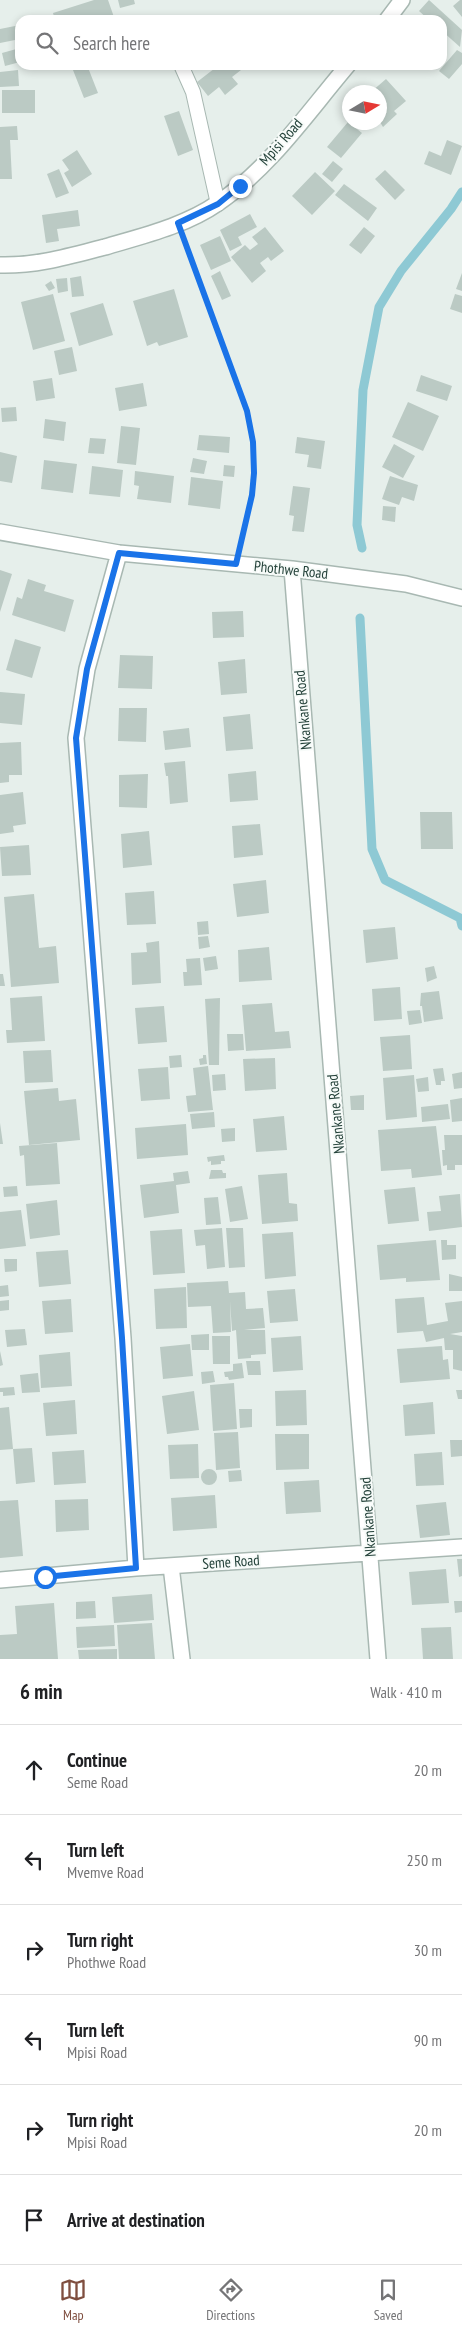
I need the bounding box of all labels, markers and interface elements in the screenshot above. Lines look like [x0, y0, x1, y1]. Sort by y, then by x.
search box [15, 15, 447, 70]
icon: search [33, 29, 61, 57]
text: Search here [73, 31, 150, 55]
north arrow [342, 85, 387, 130]
street label: Mpisi Road [255, 114, 306, 169]
route end [229, 175, 252, 198]
street label: Phothwe Road [253, 556, 329, 583]
street label: Nkankane Road [290, 669, 315, 751]
street label: Nkankane Road [323, 1073, 348, 1155]
street label: Nkankane Road [355, 1477, 380, 1558]
street label: Seme Road [202, 1550, 260, 1573]
route start [34, 1566, 57, 1589]
text: 6 min [20, 1678, 62, 1705]
text: Walk · 410 m [370, 1682, 442, 1702]
text: Continue [67, 1748, 127, 1772]
icon: ahead [20, 1756, 48, 1784]
text: 20 m [414, 1760, 442, 1780]
text: Seme Road [67, 1772, 128, 1792]
text: Turn left [67, 1838, 124, 1862]
icon: left [20, 1846, 48, 1874]
text: 250 m [407, 1850, 442, 1870]
text: Mvemve Road [67, 1862, 144, 1882]
text: Turn right [67, 1928, 133, 1952]
icon: right [20, 1936, 48, 1964]
text: 30 m [414, 1940, 442, 1960]
text: Phothwe Road [67, 1952, 146, 1972]
text: Turn left [67, 2018, 124, 2042]
icon: left [20, 2026, 48, 2054]
text: 90 m [414, 2030, 442, 2050]
text: Mpisi Road [67, 2042, 127, 2062]
text: Turn right [67, 2108, 133, 2132]
icon: right [20, 2116, 48, 2144]
text: 20 m [414, 2120, 442, 2140]
text: Mpisi Road [67, 2132, 127, 2152]
icon: arrive [20, 2206, 48, 2234]
text: Arrive at destination [67, 2208, 205, 2232]
tab: Map [59, 2276, 87, 2324]
tab: Directions [206, 2276, 255, 2324]
tab: Saved [374, 2276, 403, 2324]

